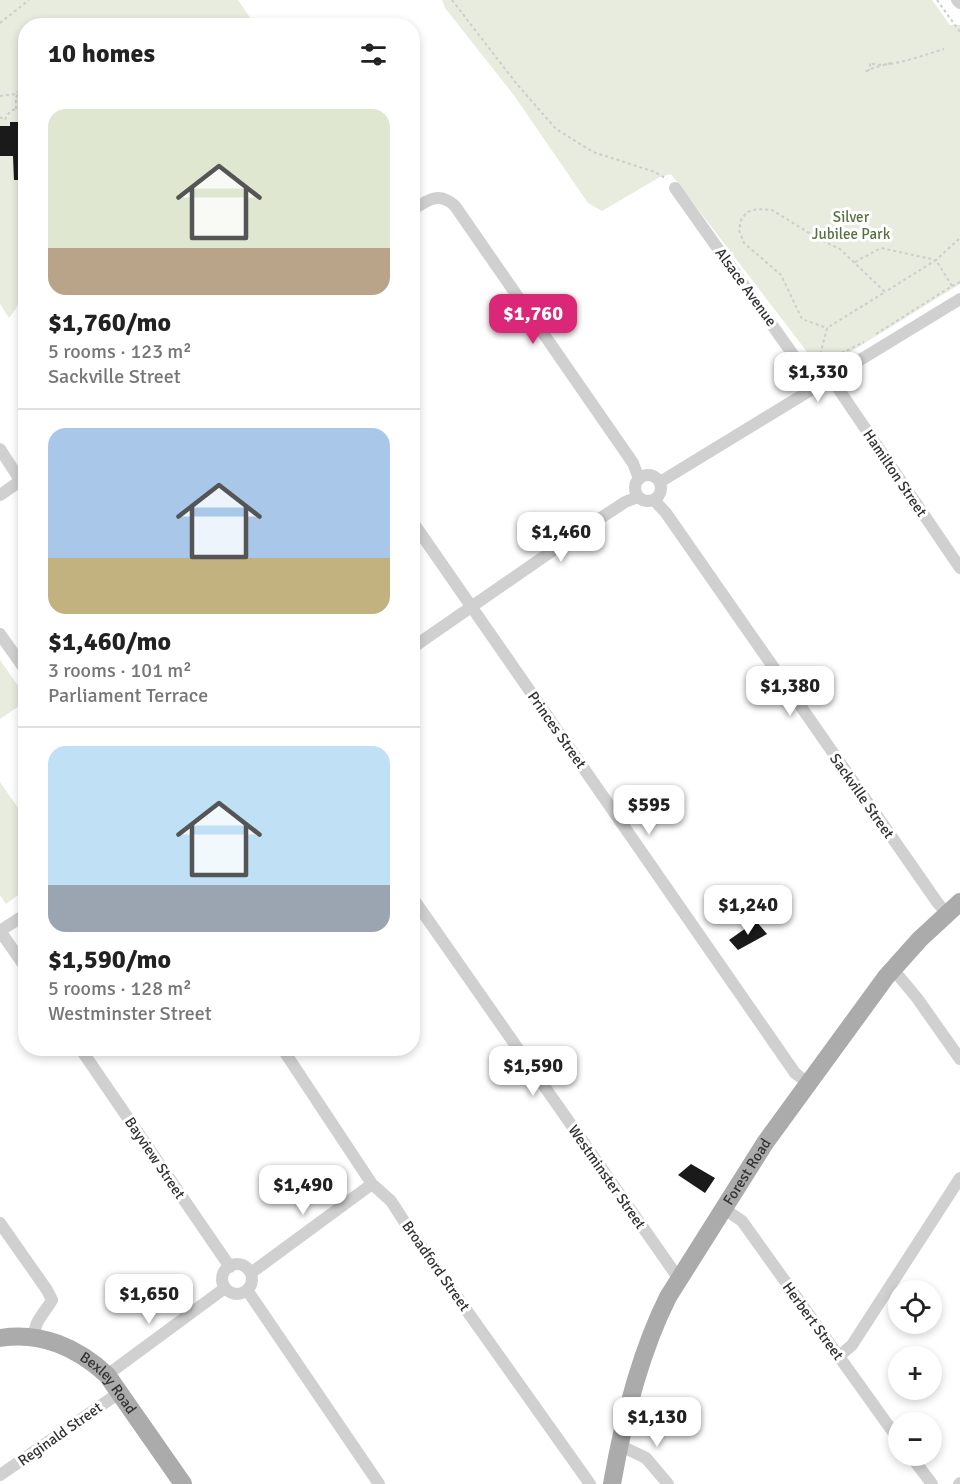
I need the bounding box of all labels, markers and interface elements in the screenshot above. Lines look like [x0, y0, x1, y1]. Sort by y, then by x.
text: 10 homes [48, 38, 155, 70]
icon: filters [357, 38, 390, 71]
icon: home [165, 148, 273, 256]
park label: Silver Jubilee Park [812, 208, 891, 243]
street label: Alsace Avenue [712, 244, 780, 330]
pin: $1,760 [484, 294, 582, 345]
text: $1,760 [503, 301, 563, 326]
text: $1,760/mo [48, 307, 171, 339]
text: 5 rooms · 123 m² [48, 339, 192, 364]
pin: $1,330 [769, 352, 867, 403]
text: $1,330 [788, 359, 848, 384]
text: Sackville Street [48, 364, 181, 389]
street label: Hamilton Street [859, 426, 931, 520]
icon: home [165, 467, 273, 575]
pin: $1,460 [512, 512, 610, 563]
text: $1,460 [531, 519, 591, 544]
text: $1,460/mo [48, 626, 171, 658]
text: 3 rooms · 101 m² [48, 658, 192, 683]
pin: $1,380 [741, 666, 839, 717]
text: $1,380 [760, 673, 820, 698]
text: Parliament Terrace [48, 683, 208, 708]
street label: Princes Street [524, 688, 590, 772]
street label: Sackville Street [826, 750, 898, 842]
icon: home [165, 785, 273, 893]
pin: $595 [613, 785, 685, 836]
text: $595 [627, 792, 671, 817]
pin: $1,240 [699, 885, 797, 936]
text: $1,240 [718, 892, 778, 917]
text: $1,590/mo [48, 944, 171, 976]
text: 5 rooms · 128 m² [48, 976, 192, 1001]
text: Westminster Street [48, 1001, 212, 1026]
pin: $1,590 [484, 1046, 582, 1097]
text: $1,590 [503, 1053, 563, 1078]
street label: Bayview Street [121, 1114, 189, 1202]
street label: Westminster Street [564, 1122, 650, 1232]
street label: Forest Road [719, 1135, 775, 1208]
pin: $1,490 [254, 1165, 352, 1216]
text: $1,490 [273, 1172, 333, 1197]
street label: Broadford Street [398, 1218, 474, 1314]
pin: $1,650 [100, 1274, 198, 1325]
street label: Herbert Street [779, 1278, 847, 1364]
map controls [888, 1280, 942, 1466]
button: locate [888, 1280, 942, 1334]
text: $1,650 [119, 1281, 179, 1306]
button: + [888, 1346, 942, 1400]
street label: Bexley Road [77, 1348, 140, 1417]
pin: $1,130 [608, 1397, 706, 1448]
street label: Reginald Street [14, 1398, 106, 1470]
text: $1,130 [627, 1404, 687, 1429]
button: − [888, 1412, 942, 1466]

